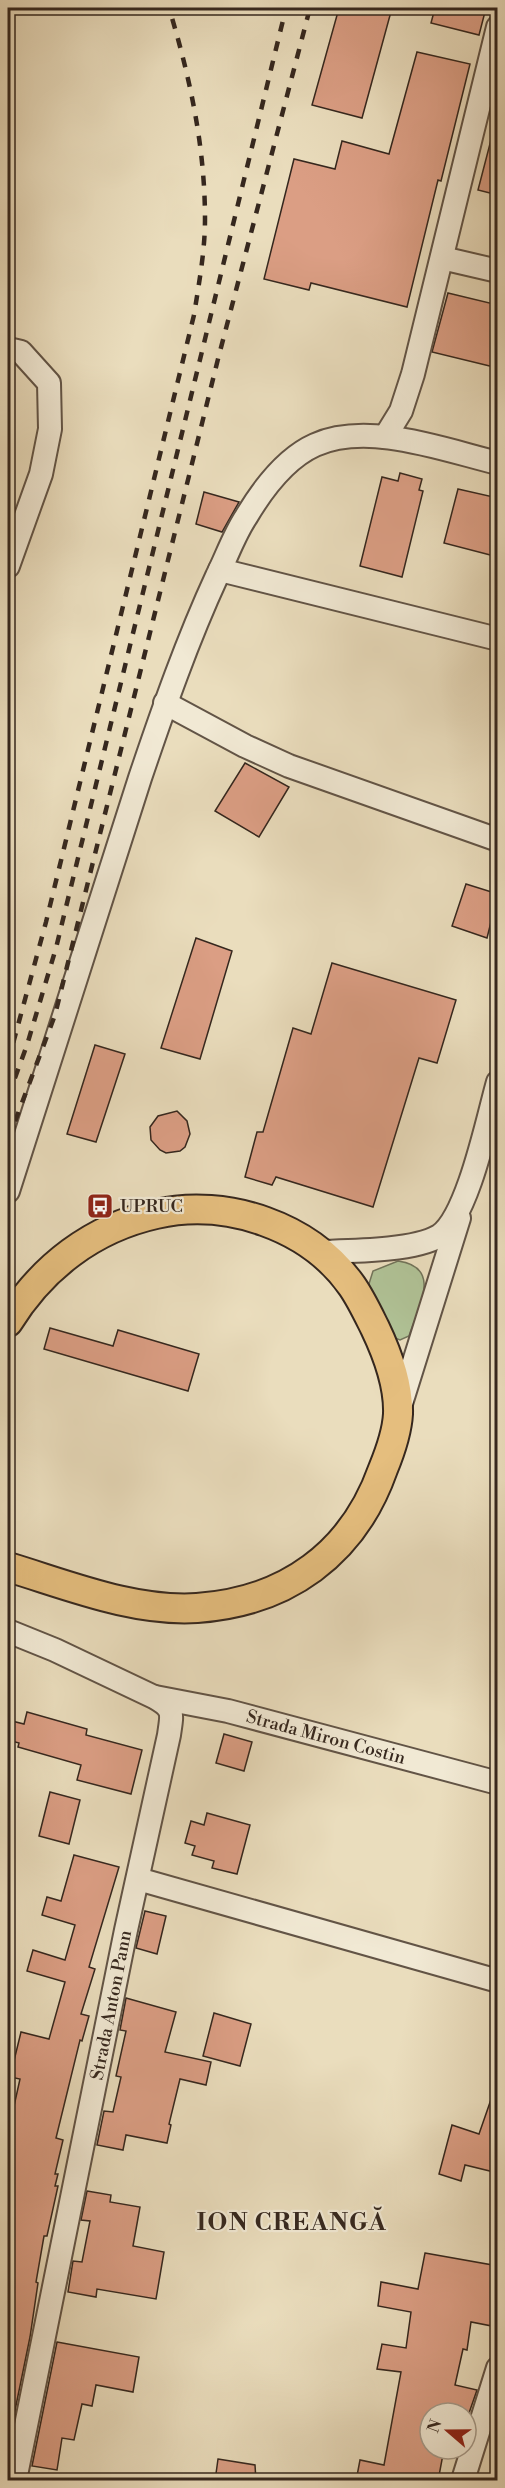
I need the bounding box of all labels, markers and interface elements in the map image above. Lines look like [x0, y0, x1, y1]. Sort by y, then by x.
bus stop icon: UPRUC [85, 1191, 115, 1221]
place label: UPRUC [120, 1195, 183, 1218]
street label: Strada Miron Costin [244, 1705, 408, 1770]
street label: Strada Anton Pann [86, 1928, 137, 2082]
district label: ION CREANGĂ [197, 2206, 387, 2238]
north arrow [418, 2401, 478, 2461]
text: N [423, 2417, 447, 2436]

